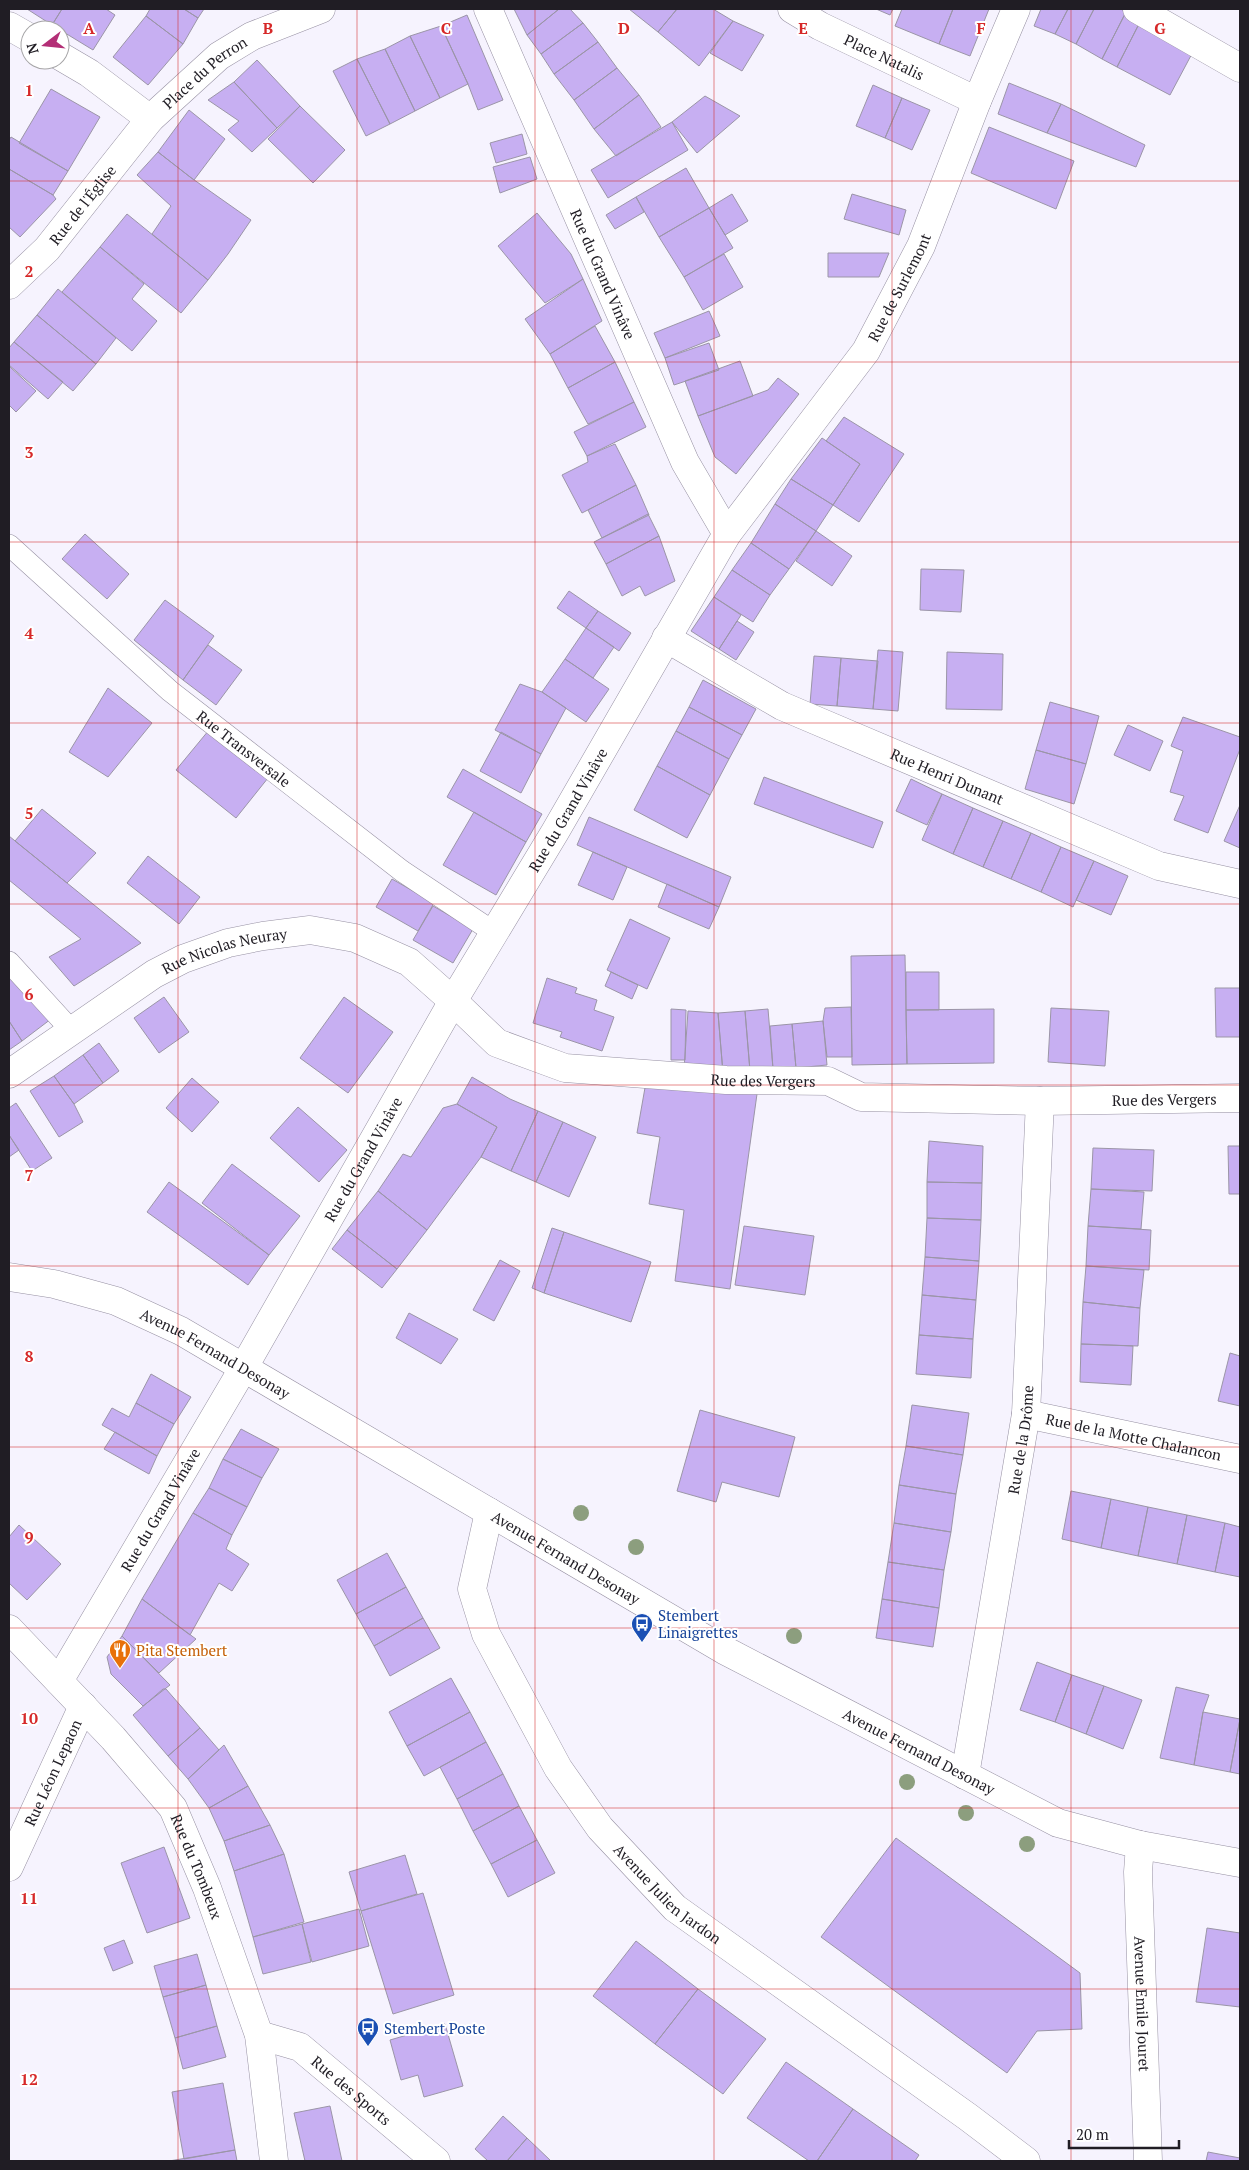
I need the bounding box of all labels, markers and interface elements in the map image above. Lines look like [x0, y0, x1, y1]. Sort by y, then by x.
text: A [83, 17, 95, 39]
text: B [263, 17, 273, 39]
text: C [441, 17, 451, 39]
text: D [618, 17, 630, 39]
text: E [798, 17, 808, 39]
text: F [976, 17, 986, 39]
text: G [1154, 17, 1166, 39]
north arrow [20, 20, 70, 70]
street label: Place Natalis [841, 29, 928, 84]
street label: Place du Perron [158, 31, 251, 113]
text: N [21, 41, 43, 56]
text: 1 [24, 79, 34, 101]
street label: Rue de l'Église [44, 161, 120, 249]
street label: Rue du Grand Vinâve [566, 206, 640, 342]
street label: Rue de Surlemont [863, 230, 935, 345]
text: 2 [24, 260, 34, 282]
text: 3 [24, 441, 34, 463]
text: 4 [24, 622, 34, 644]
street label: Rue Transversale [193, 706, 295, 791]
street label: Rue Henri Dunant [888, 743, 1007, 809]
street label: Rue du Grand Vinâve [523, 744, 612, 875]
text: 5 [24, 802, 34, 824]
street label: Rue Nicolas Neuray [158, 923, 288, 978]
text: 6 [24, 983, 34, 1005]
street label: Rue des Vergers [710, 1069, 816, 1091]
street label: Rue des Vergers [1112, 1088, 1217, 1110]
street label: Rue du Grand Vinâve [319, 1093, 406, 1225]
text: 7 [24, 1164, 34, 1186]
street label: Avenue Fernand Desonay [137, 1304, 294, 1403]
text: 8 [24, 1345, 34, 1367]
street label: Rue de la Drôme [1003, 1385, 1037, 1496]
street label: Rue de la Motte Chalancon [1044, 1408, 1223, 1465]
street label: Rue du Grand Vinâve [116, 1444, 204, 1575]
street label: Avenue Fernand Desonay [488, 1506, 644, 1609]
text: 9 [24, 1526, 34, 1548]
place label: Stembert Linaigrettes [658, 1605, 738, 1642]
bus stop icon: Stembert Linaigrettes [630, 1612, 654, 1643]
restaurant icon: Pita Stembert [108, 1638, 132, 1669]
place label: Pita Stembert [136, 1640, 228, 1660]
street label: Avenue Fernand Desonay [840, 1703, 999, 1799]
text: 10 [20, 1707, 38, 1729]
street label: Rue Léon Lepaon [19, 1716, 86, 1829]
street label: Rue du Tombeux [167, 1811, 227, 1922]
street label: Avenue Julien Jardon [610, 1839, 726, 1948]
text: 11 [20, 1887, 38, 1909]
street label: Avenue Emile Jouret [1130, 1936, 1155, 2072]
bus stop icon: Stembert Poste [356, 2016, 380, 2047]
place label: Stembert Poste [384, 2018, 485, 2038]
street label: Rue des Sports [308, 2051, 396, 2129]
text: 12 [20, 2068, 38, 2090]
scale bar [1069, 2118, 1179, 2150]
text: 20 m [1076, 2124, 1109, 2144]

